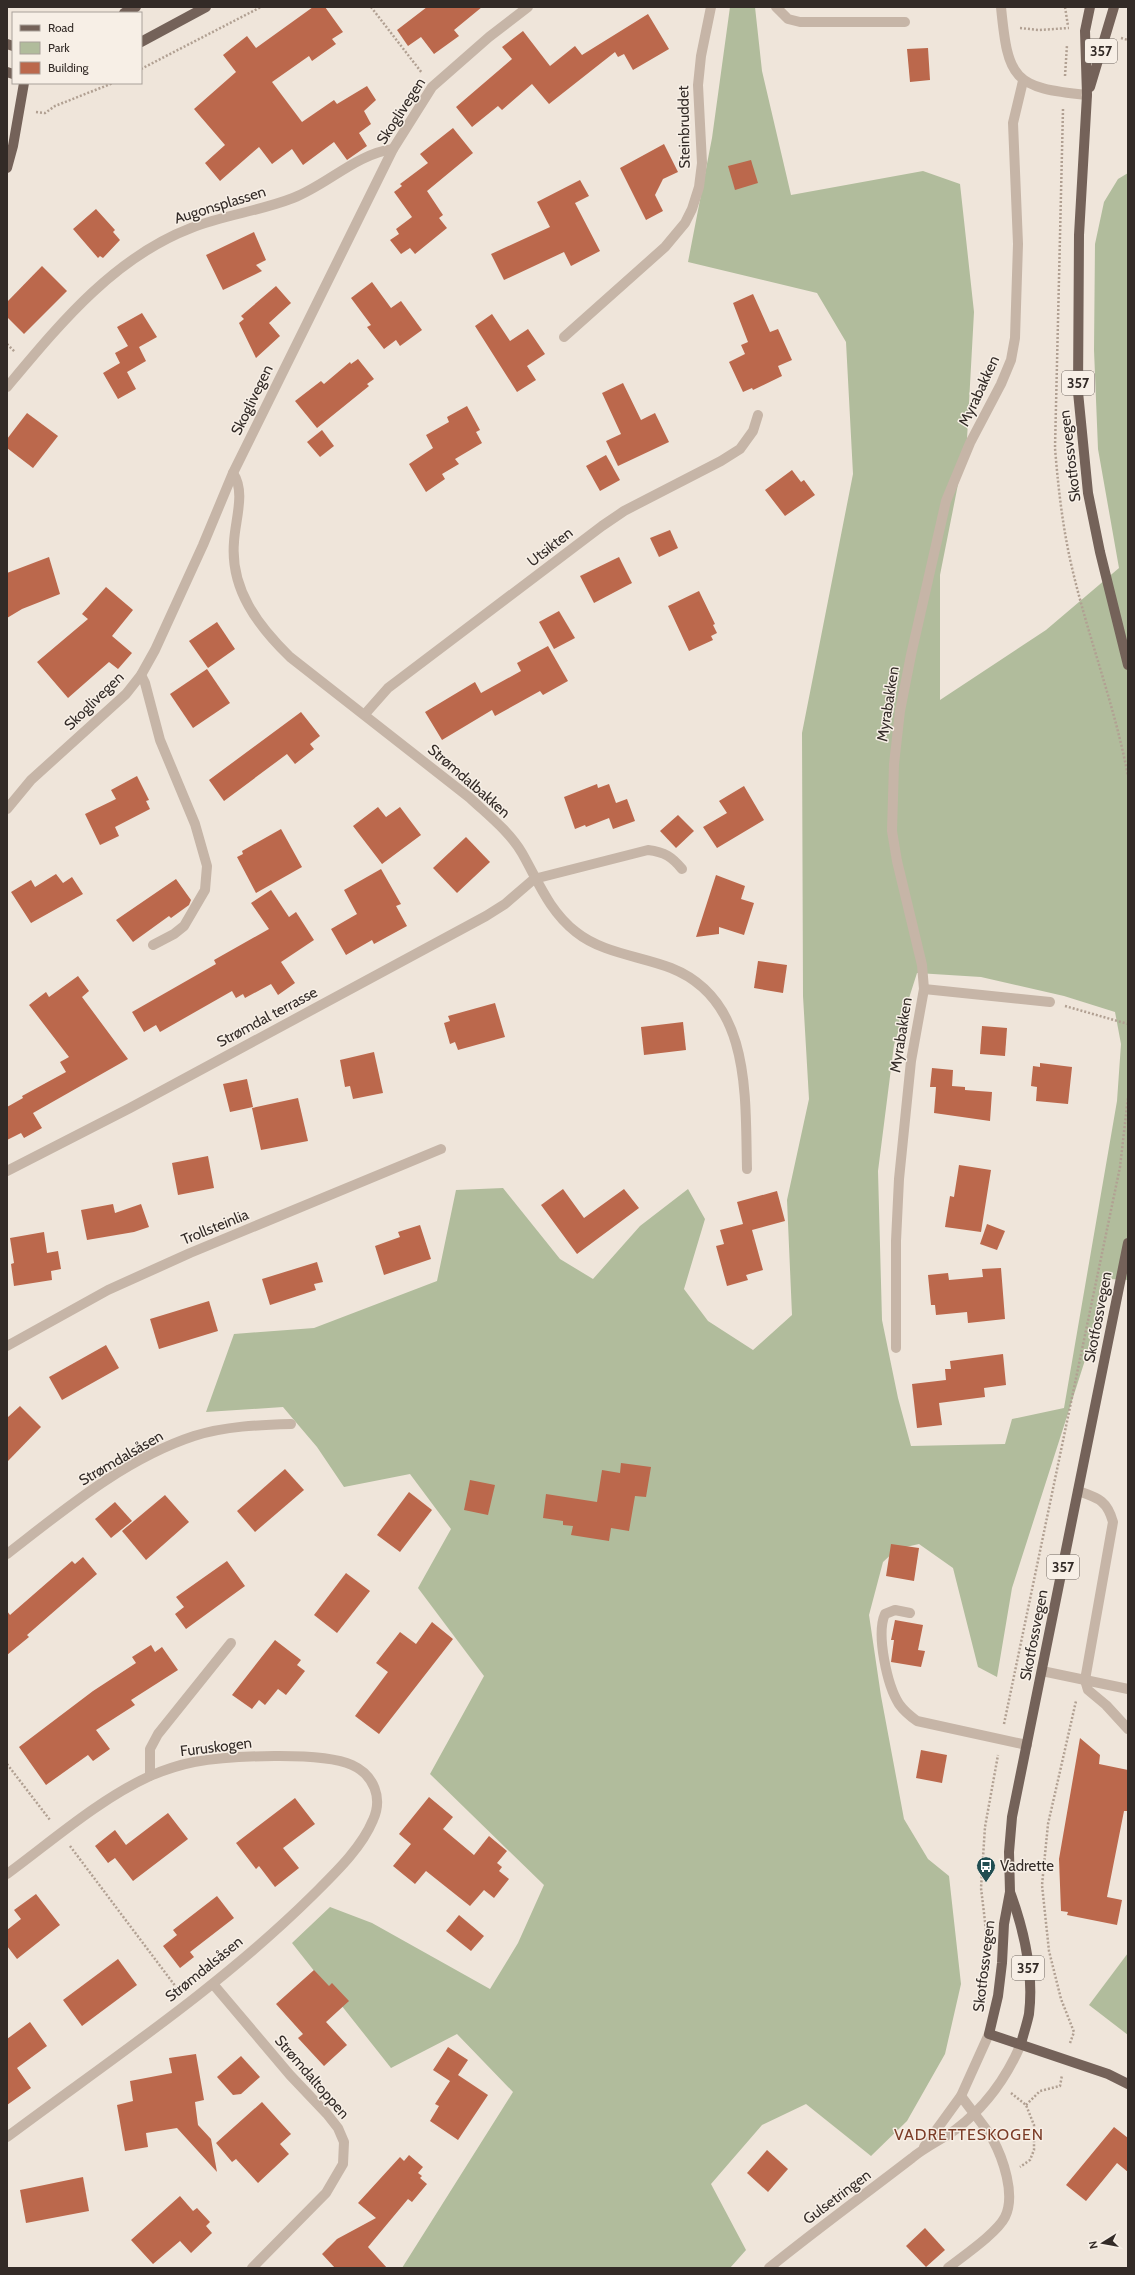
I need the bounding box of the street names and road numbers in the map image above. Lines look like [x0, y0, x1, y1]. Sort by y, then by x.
road number: 357 [1085, 39, 1117, 63]
street label: Skoglivegen [373, 74, 429, 148]
street label: Steinbruddet [674, 85, 694, 169]
street label: Augonsplassen [172, 183, 268, 227]
street label: Myrabakken [955, 353, 1003, 429]
street label: Skoglivegen [227, 362, 277, 438]
road number: 357 [1062, 371, 1094, 395]
street label: Skotfossvegen [1055, 409, 1085, 503]
street label: Utsikten [524, 524, 576, 570]
street label: Myrabakken [873, 665, 903, 743]
street label: Skoglivegen [60, 668, 128, 734]
street label: Strømdalbakken [424, 740, 514, 822]
street label: Strømdal terrasse [214, 983, 321, 1051]
street label: Myrabakken [886, 996, 916, 1074]
street label: Trollsteinlia [179, 1205, 252, 1249]
street label: Skotfossvegen [1080, 1270, 1116, 1364]
street label: Strømdalsåsen [76, 1427, 166, 1489]
road number: 357 [1047, 1555, 1079, 1579]
street label: Skotfossvegen [1016, 1588, 1052, 1682]
street label: Furuskogen [179, 1734, 253, 1760]
street label: Skotfossvegen [969, 1919, 999, 2013]
street label: Strømdalsåsen [162, 1932, 246, 2006]
road number: 357 [1012, 1956, 1044, 1980]
street label: Strømdaltoppen [271, 2032, 353, 2122]
street label: Gulsetringen [800, 2166, 874, 2228]

